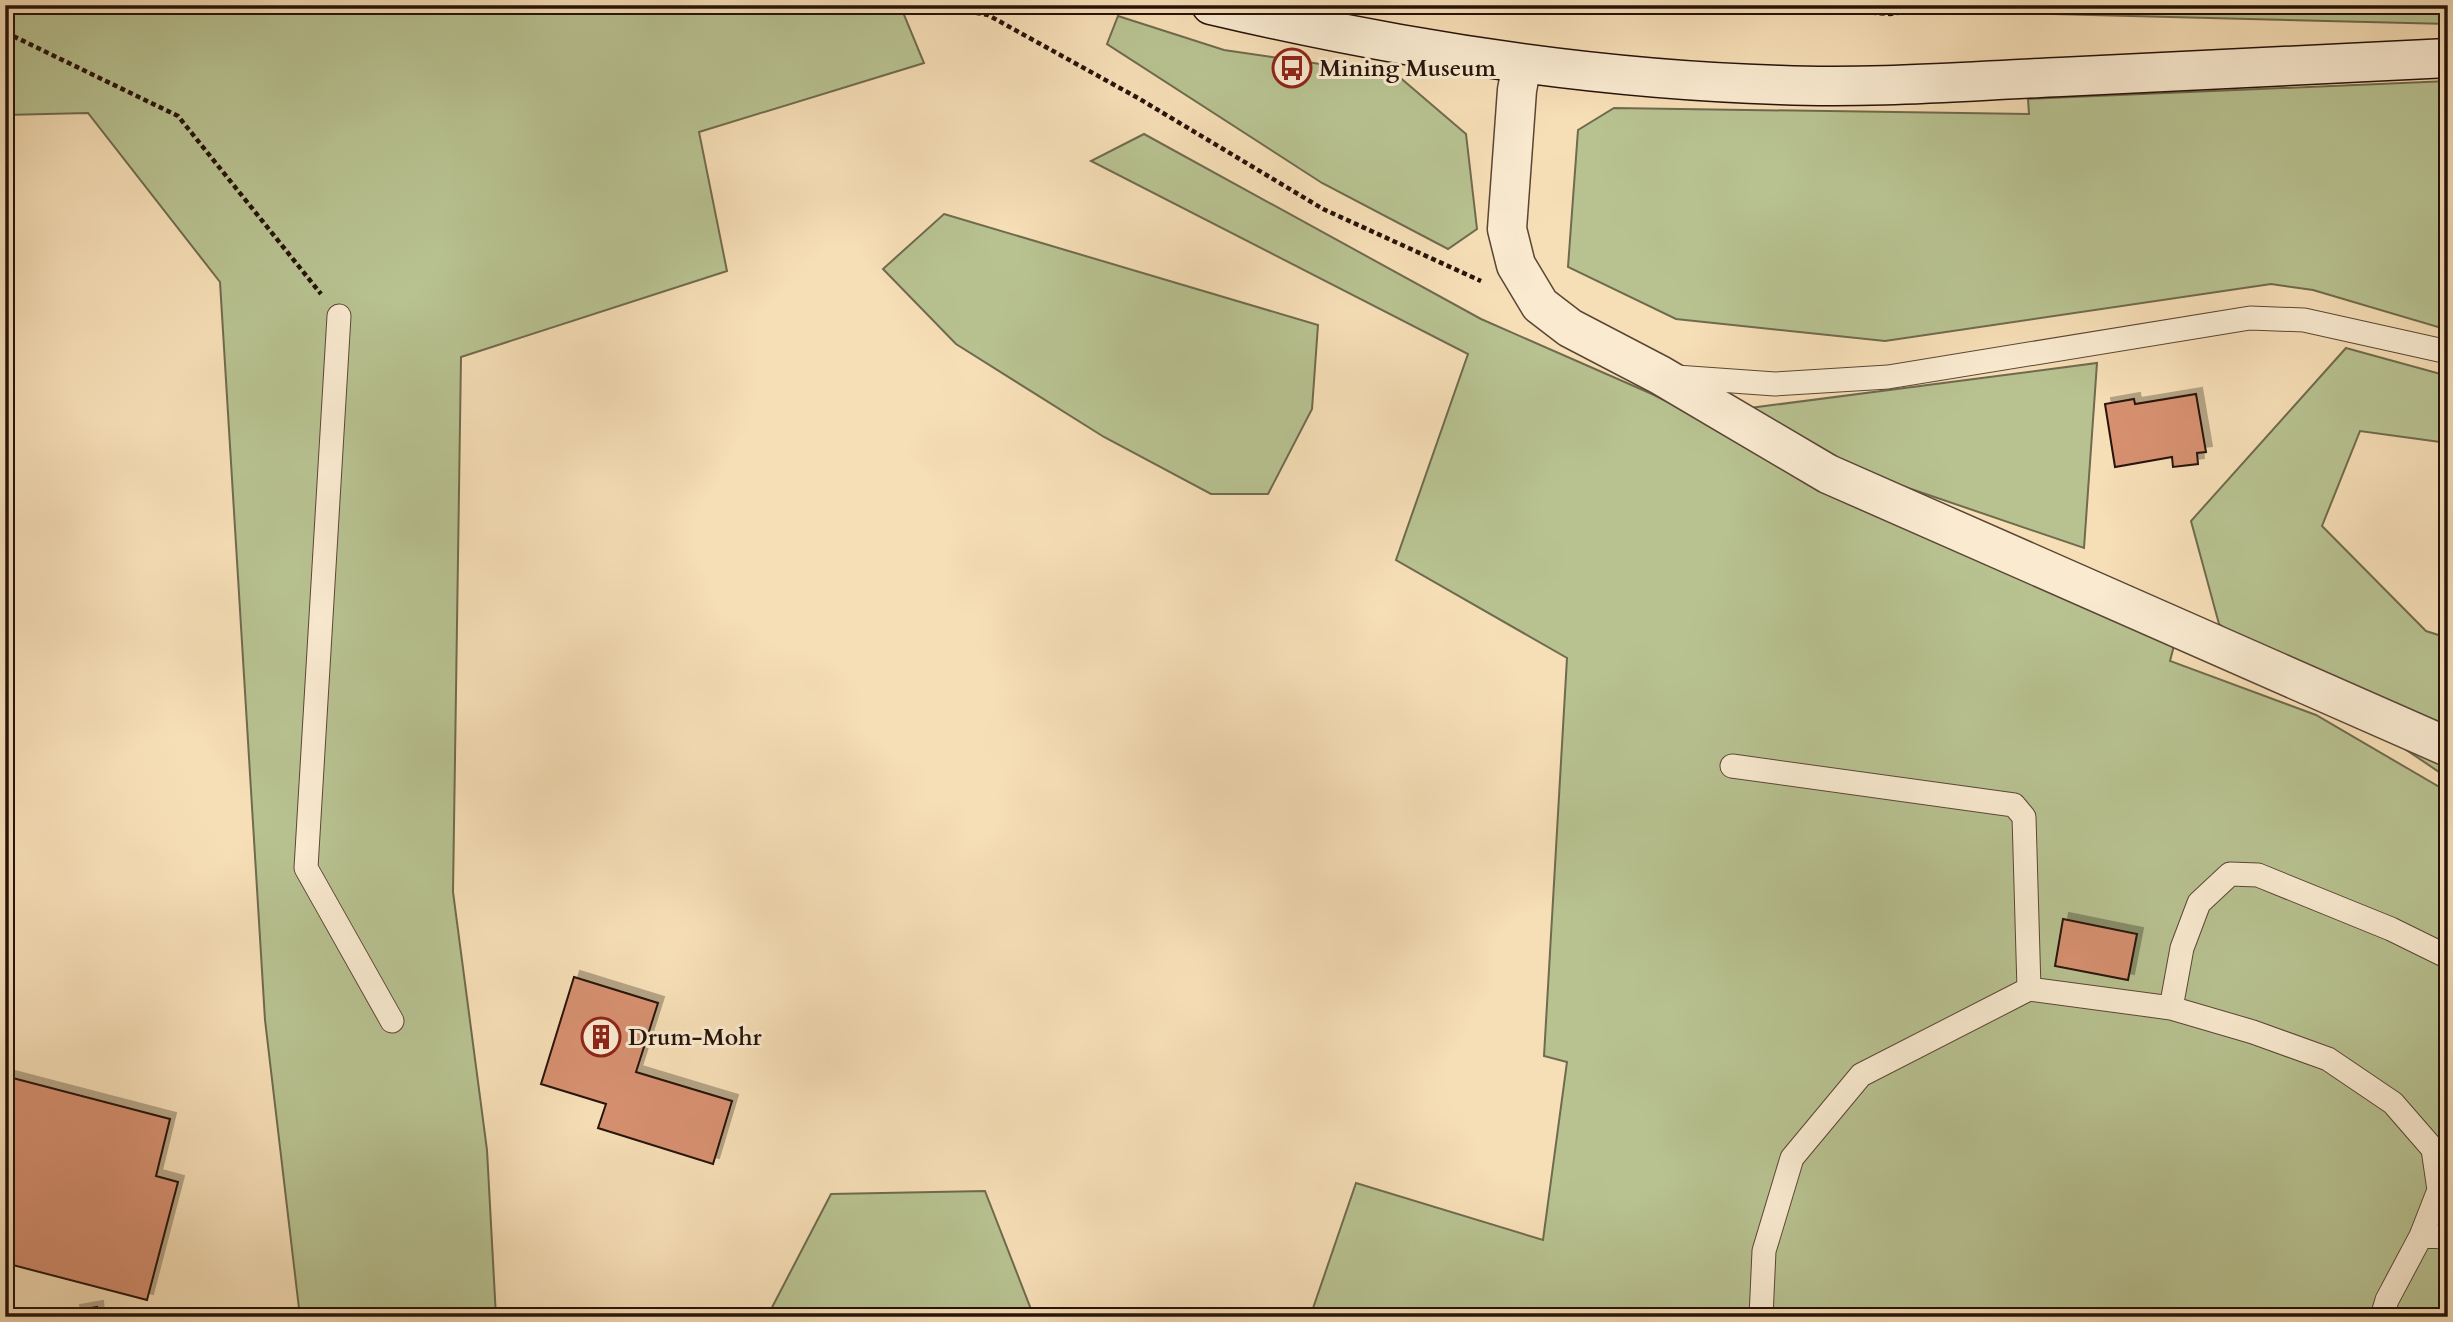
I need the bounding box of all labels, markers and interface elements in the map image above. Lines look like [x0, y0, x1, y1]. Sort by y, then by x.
bus stop icon: Mining Museum [1271, 47, 1313, 89]
place label: Mining Museum [1319, 53, 1497, 84]
building icon: Drum-Mohr [580, 1016, 622, 1058]
place label: Drum-Mohr [628, 1022, 763, 1053]

